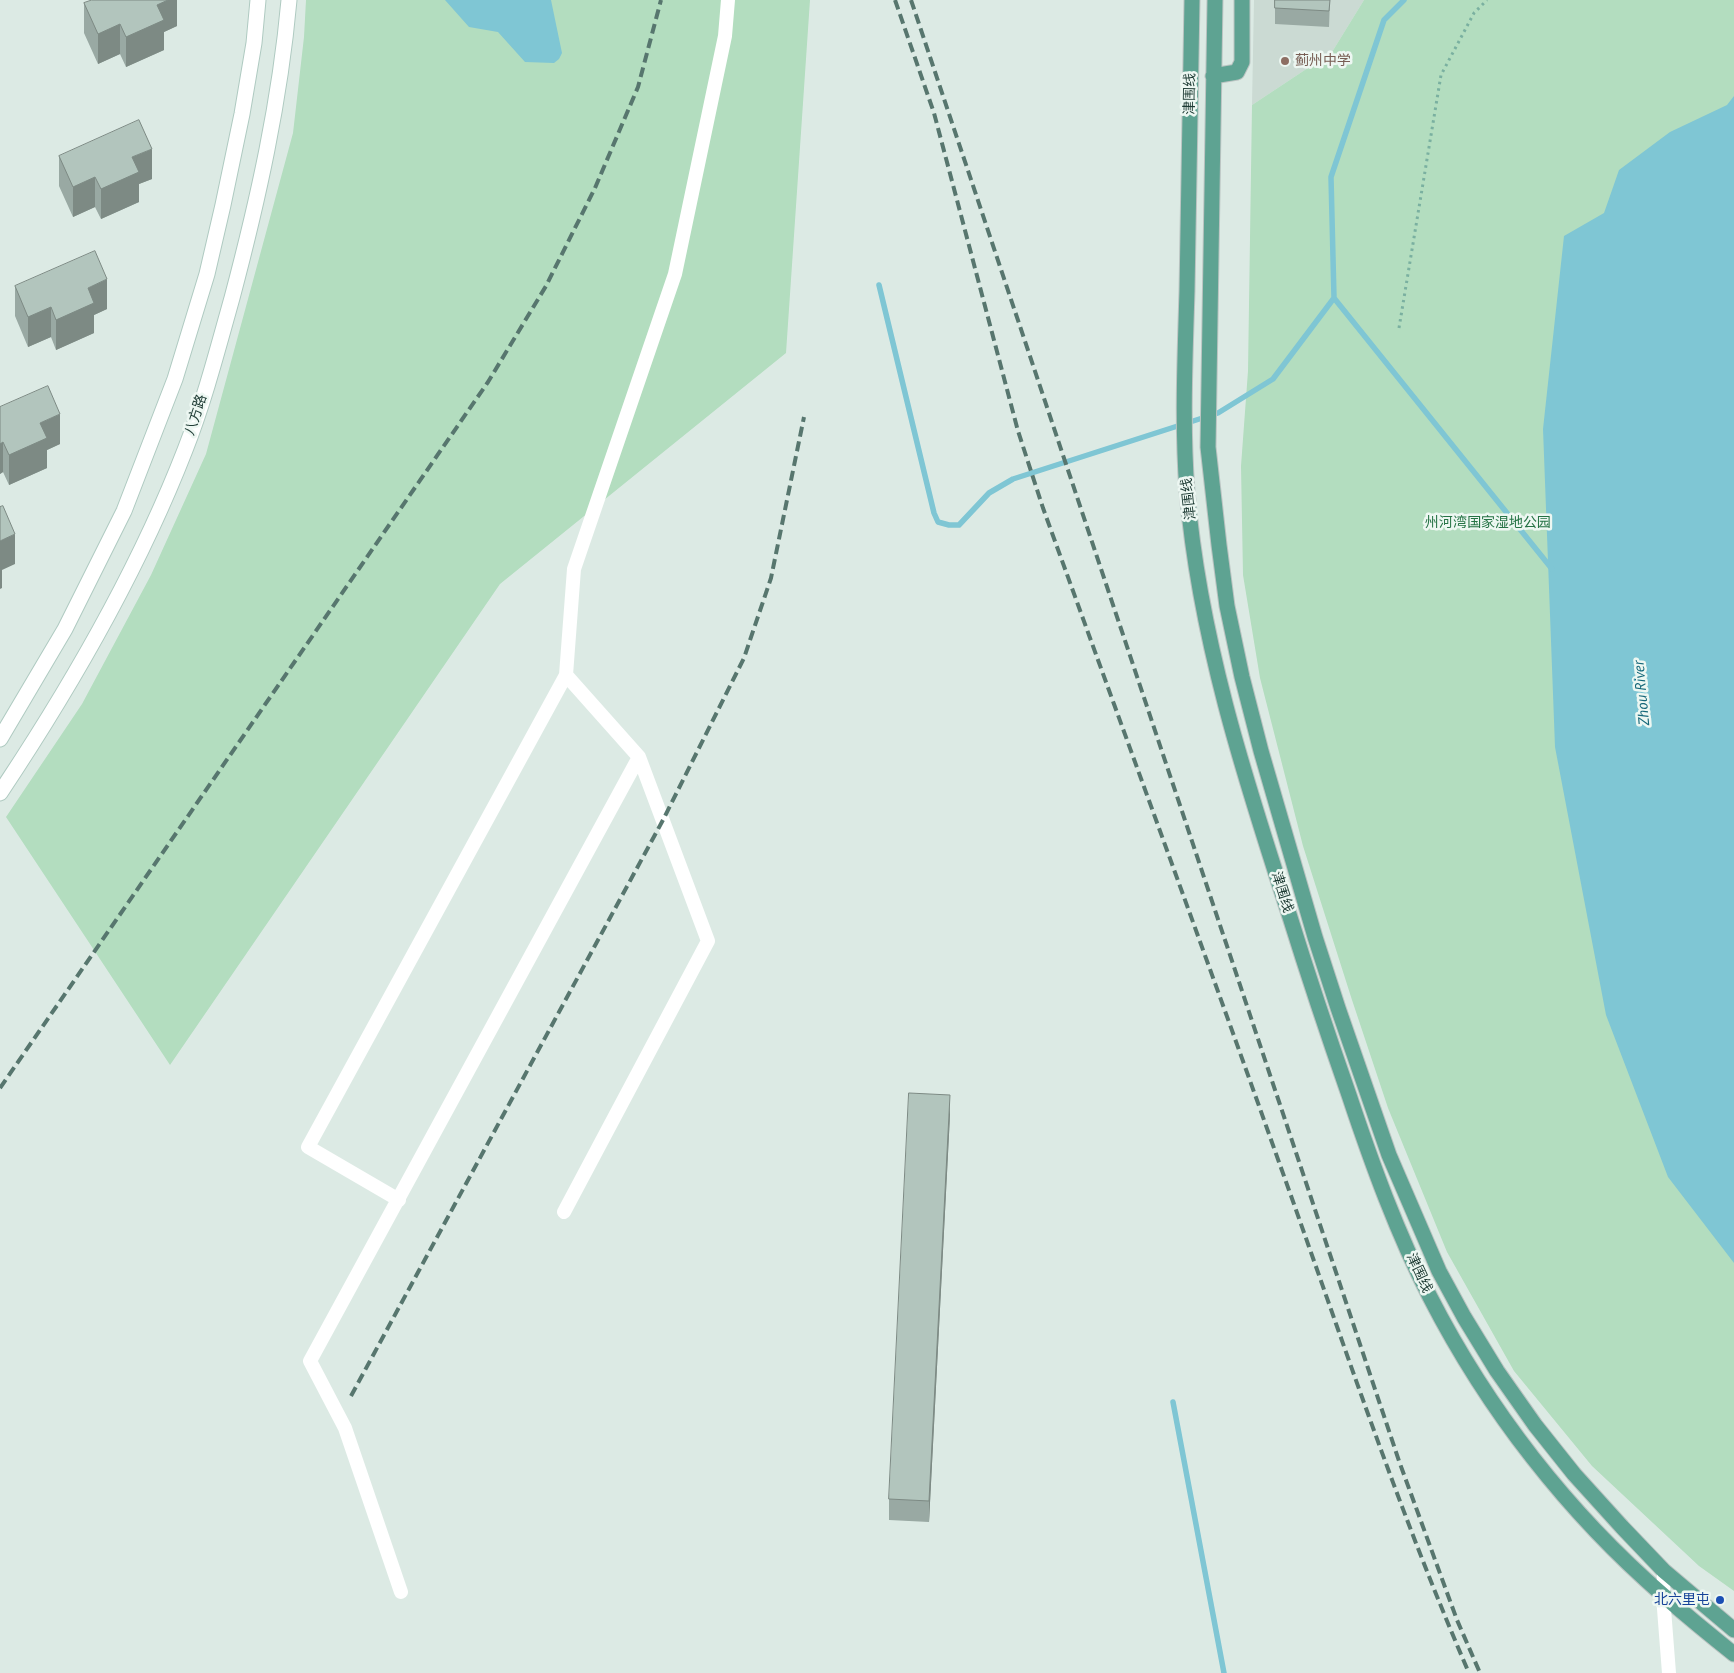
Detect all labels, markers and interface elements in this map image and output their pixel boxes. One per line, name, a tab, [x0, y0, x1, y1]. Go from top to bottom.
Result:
place label: 蓟州中学	[1295, 53, 1351, 69]
marker: 蓟州中学	[1279, 55, 1291, 67]
street label: 津围线	[1181, 73, 1199, 115]
street label: 八方路	[182, 392, 210, 438]
street label: 津围线	[1178, 477, 1200, 521]
park label: 州河湾国家湿地公园	[1425, 515, 1551, 531]
water label: Zhou River	[1630, 660, 1654, 726]
street label: 津围线	[1268, 869, 1296, 915]
street label: 津围线	[1403, 1250, 1435, 1296]
place label: 北六里屯	[1654, 1592, 1710, 1608]
marker: 北六里屯	[1714, 1594, 1726, 1606]

